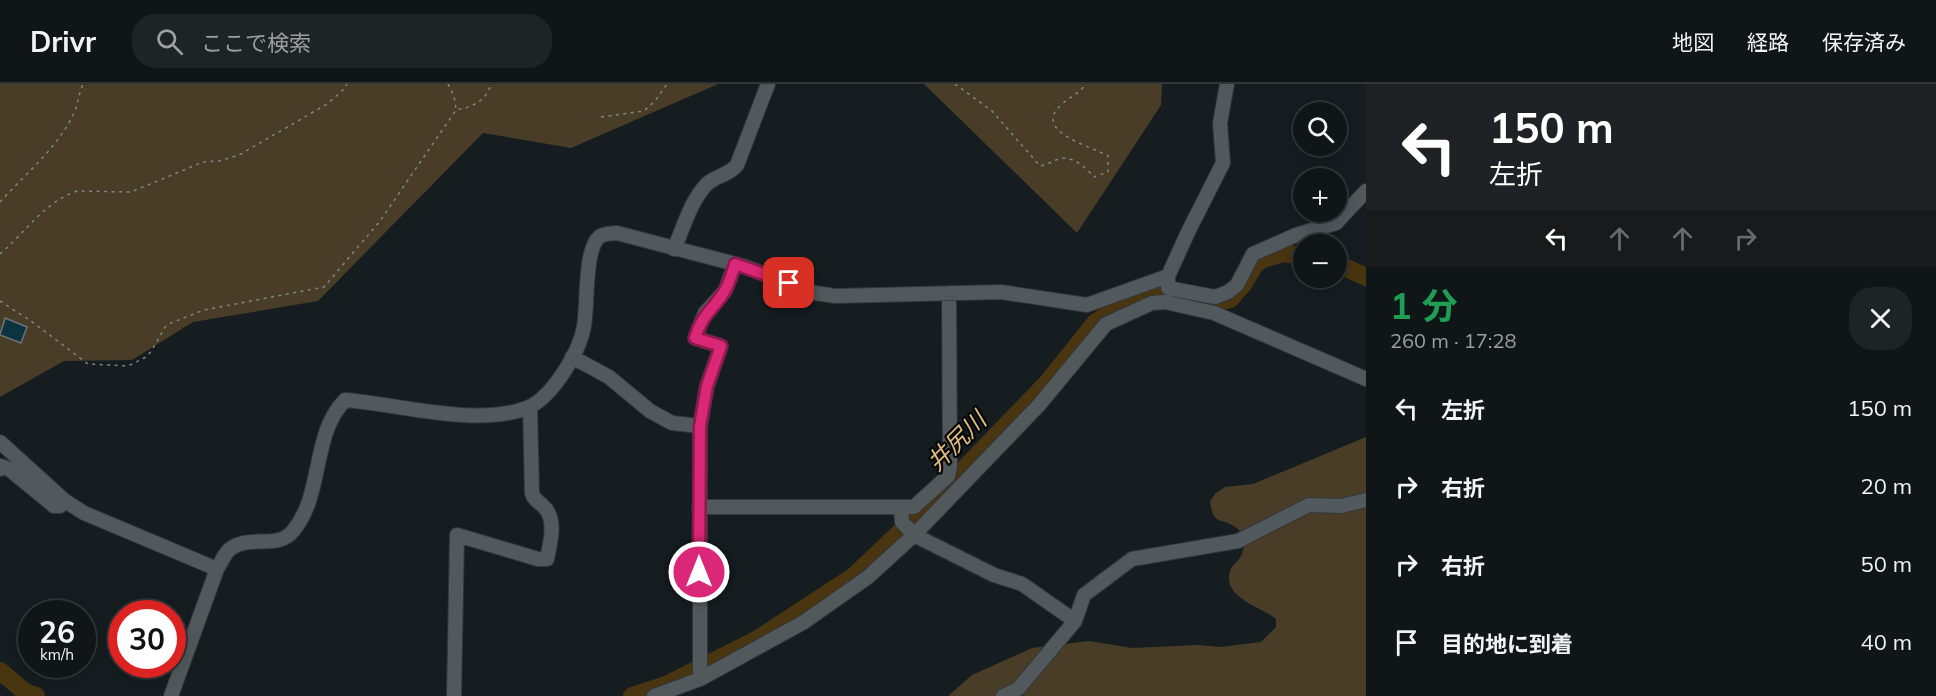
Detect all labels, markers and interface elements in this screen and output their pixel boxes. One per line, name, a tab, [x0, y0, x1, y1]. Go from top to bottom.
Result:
search box	[132, 14, 552, 68]
text: Drivr	[30, 24, 96, 59]
icon: search	[153, 25, 186, 58]
text: ここで検索	[201, 29, 311, 57]
text: 地図	[1672, 29, 1714, 55]
text: 経路	[1747, 29, 1789, 55]
text: 保存済み	[1822, 29, 1906, 55]
text: 150 m	[1489, 101, 1614, 154]
map controls	[1293, 102, 1347, 288]
button: search	[1293, 102, 1347, 156]
icon: left	[1390, 108, 1468, 186]
text: 左折	[1489, 157, 1543, 191]
button: +	[1293, 168, 1347, 222]
icon: left	[1540, 222, 1573, 255]
icon: ahead	[1603, 222, 1636, 255]
icon: ahead	[1666, 222, 1699, 255]
icon: right	[1729, 222, 1762, 255]
button: −	[1293, 234, 1347, 288]
pin	[763, 257, 814, 308]
icon: arrive	[772, 266, 805, 299]
text: 1 分	[1390, 283, 1457, 328]
button: close	[1849, 287, 1912, 350]
text: 260 m · 17:28	[1390, 328, 1516, 353]
icon: left	[1390, 392, 1423, 425]
text: 150 m	[1847, 394, 1912, 422]
text: 左折	[1441, 396, 1485, 424]
water label: 井尻川	[920, 403, 994, 477]
icon: right	[1390, 470, 1423, 503]
text: 20 m	[1861, 472, 1912, 500]
text: 右折	[1441, 474, 1485, 502]
position arrow	[667, 540, 731, 604]
icon: right	[1390, 548, 1423, 581]
text: 50 m	[1861, 550, 1912, 578]
text: 右折	[1441, 552, 1485, 580]
speed limit sign: 30	[108, 600, 186, 678]
text: 26	[39, 613, 75, 651]
icon: arrive	[1390, 626, 1423, 659]
text: 40 m	[1861, 628, 1912, 656]
text: 目的地に到着	[1441, 630, 1573, 658]
text: km/h	[40, 645, 74, 664]

